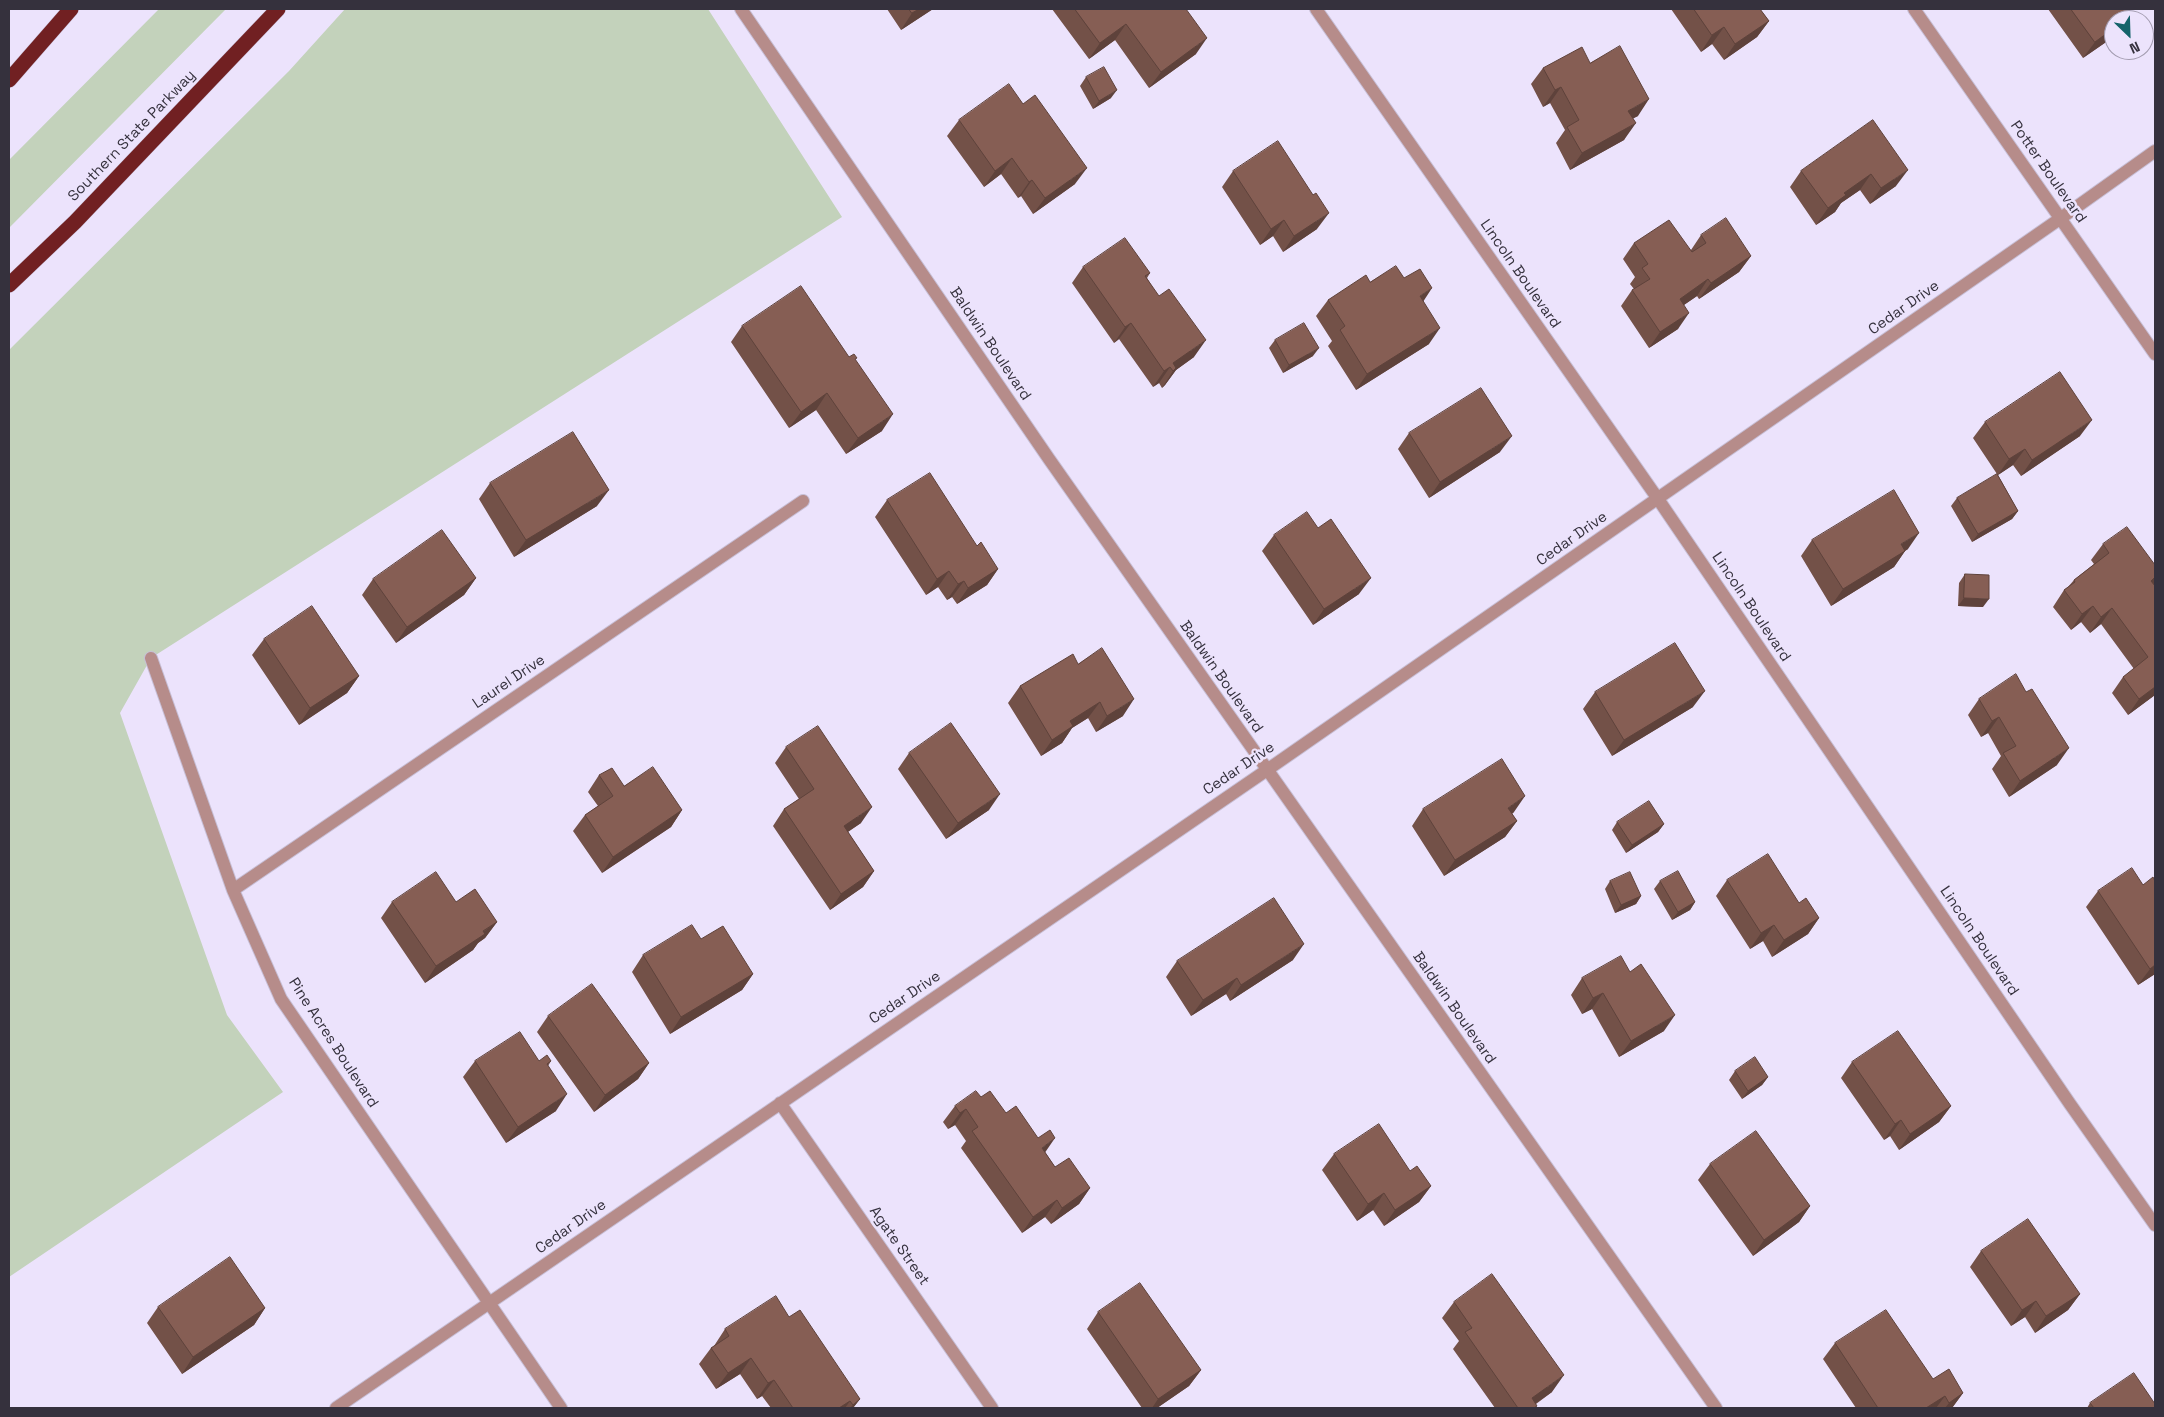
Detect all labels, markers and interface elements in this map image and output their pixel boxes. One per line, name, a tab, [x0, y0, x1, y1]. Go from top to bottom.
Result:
north arrow	[2104, 10, 2154, 60]
text: N	[2127, 38, 2143, 58]
street label: Southern State Parkway	[65, 67, 199, 205]
street label: Potter Boulevard	[2006, 118, 2090, 226]
street label: Lincoln Boulevard	[1476, 216, 1564, 332]
street label: Cedar Drive	[1865, 277, 1943, 339]
street label: Baldwin Boulevard	[945, 284, 1035, 404]
street label: Cedar Drive	[1533, 508, 1611, 570]
street label: Lincoln Boulevard	[1708, 549, 1794, 665]
street label: Baldwin Boulevard	[1176, 617, 1266, 737]
street label: Laurel Drive	[469, 651, 549, 713]
street label: Cedar Drive	[1200, 739, 1278, 799]
street label: Lincoln Boulevard	[1936, 883, 2022, 999]
street label: Baldwin Boulevard	[1409, 948, 1499, 1068]
street label: Cedar Drive	[866, 968, 944, 1028]
street label: Pine Acres Boulevard	[284, 975, 382, 1111]
street label: Cedar Drive	[532, 1196, 610, 1258]
street label: Agate Street	[865, 1203, 933, 1289]

